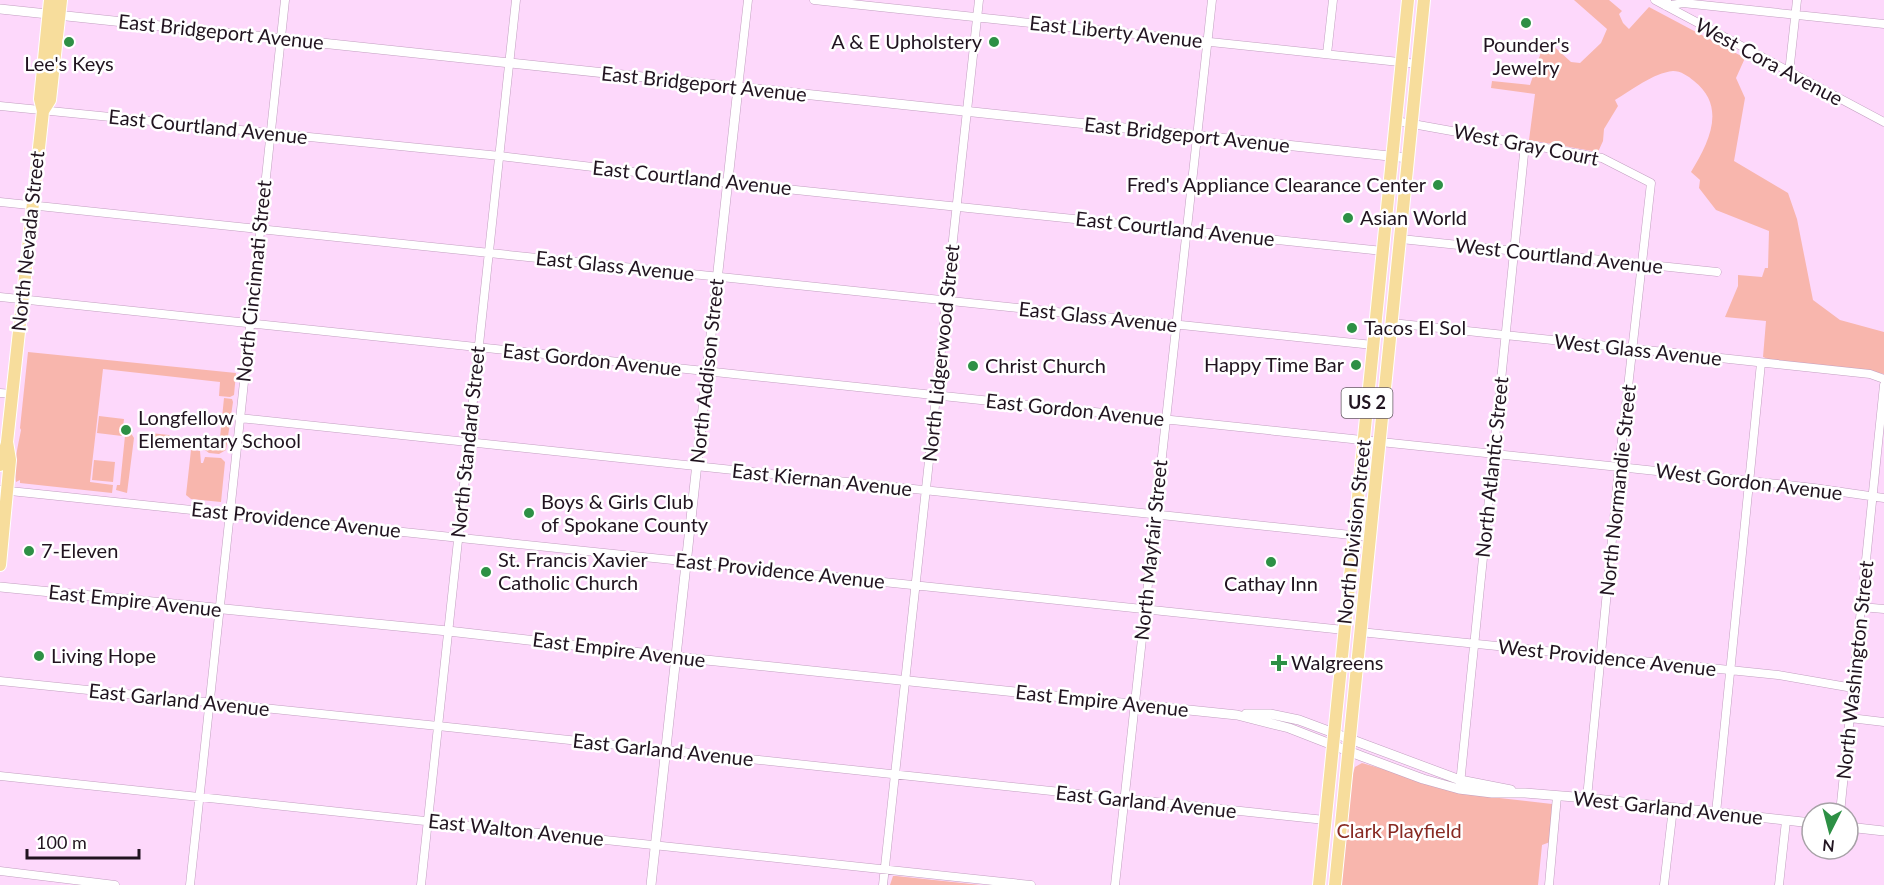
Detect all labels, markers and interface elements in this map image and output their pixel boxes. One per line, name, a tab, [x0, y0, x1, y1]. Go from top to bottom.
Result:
street label: East Bridgeport Avenue	[117, 8, 325, 54]
street label: East Liberty Avenue	[1028, 10, 1204, 52]
street label: West Cora Avenue	[1692, 12, 1847, 110]
marker: Pounder's Jewelry	[1519, 16, 1533, 30]
place label: A & E Upholstery	[831, 29, 983, 53]
place label: Pounder's Jewelry	[1483, 32, 1569, 79]
marker: Lee's Keys	[62, 35, 76, 49]
marker: A & E Upholstery	[987, 35, 1001, 49]
place label: Lee's Keys	[24, 51, 114, 75]
street label: East Bridgeport Avenue	[600, 60, 808, 106]
street label: East Courtland Avenue	[107, 104, 309, 148]
street label: East Bridgeport Avenue	[1083, 111, 1291, 157]
street label: West Gray Court	[1452, 118, 1601, 170]
street label: North Nevada Street	[6, 149, 48, 332]
street label: East Courtland Avenue	[591, 155, 793, 199]
place label: Fred's Appliance Clearance Center	[1127, 172, 1427, 196]
marker: Fred's Appliance Clearance Center	[1431, 178, 1445, 192]
street label: North Cincinnati Street	[230, 179, 276, 383]
place label: Asian World	[1360, 205, 1467, 229]
street label: East Courtland Avenue	[1074, 206, 1276, 250]
marker: Asian World	[1341, 211, 1355, 225]
street label: West Courtland Avenue	[1454, 232, 1664, 278]
street label: North Lidgerwood Street	[917, 243, 963, 463]
street label: East Glass Avenue	[535, 245, 696, 285]
street label: North Addison Street	[684, 277, 728, 465]
street label: East Glass Avenue	[1018, 296, 1179, 336]
place label: Tacos El Sol	[1364, 315, 1466, 339]
marker: Tacos El Sol	[1345, 321, 1359, 335]
street label: West Glass Avenue	[1553, 328, 1723, 370]
street label: East Gordon Avenue	[502, 338, 683, 380]
street label: North Standard Street	[445, 345, 489, 539]
place label: Happy Time Bar	[1204, 352, 1345, 376]
place label: Christ Church	[985, 353, 1106, 377]
marker: Happy Time Bar	[1349, 358, 1363, 372]
marker: Christ Church	[966, 359, 980, 373]
street label: North Atlantic Street	[1470, 375, 1512, 559]
street label: North Normandie Street	[1594, 383, 1640, 597]
street label: East Gordon Avenue	[985, 388, 1166, 430]
road number: US 2	[1342, 388, 1392, 418]
place label: Longfellow Elementary School	[138, 405, 301, 452]
marker: Longfellow Elementary School	[119, 423, 133, 437]
street label: North Division Street	[1331, 438, 1375, 625]
street label: East Kiernan Avenue	[731, 458, 913, 500]
street label: North Mayfair Street	[1129, 458, 1171, 641]
street label: West Gordon Avenue	[1654, 458, 1844, 504]
place label: Boys & Girls Club of Spokane County	[541, 489, 709, 536]
street label: East Providence Avenue	[190, 496, 402, 542]
marker: Boys & Girls Club of Spokane County	[522, 506, 536, 520]
place label: 7-Eleven	[41, 538, 118, 562]
marker: 7-Eleven	[22, 544, 36, 558]
place label: St. Francis Xavier Catholic Church	[498, 547, 648, 594]
street label: East Providence Avenue	[674, 547, 886, 593]
marker: Cathay Inn	[1264, 555, 1278, 569]
street label: North Washington Street	[1831, 559, 1877, 780]
marker: St. Francis Xavier Catholic Church	[479, 565, 493, 579]
place label: Cathay Inn	[1224, 571, 1318, 595]
street label: East Empire Avenue	[47, 579, 223, 621]
street label: East Empire Avenue	[531, 626, 707, 672]
street label: West Providence Avenue	[1497, 634, 1717, 680]
place label: Living Hope	[51, 643, 156, 667]
marker: Living Hope	[32, 649, 46, 663]
place label: Walgreens	[1291, 650, 1383, 674]
marker: Walgreens	[1272, 656, 1286, 670]
street label: East Garland Avenue	[87, 678, 271, 720]
street label: East Empire Avenue	[1014, 679, 1190, 721]
street label: East Garland Avenue	[571, 728, 755, 770]
street label: East Garland Avenue	[1054, 780, 1238, 822]
street label: West Garland Avenue	[1572, 785, 1764, 829]
north arrow	[1800, 801, 1860, 861]
street label: East Walton Avenue	[427, 808, 605, 850]
park label: Clark Playfield	[1336, 818, 1462, 842]
scale bar	[27, 822, 140, 860]
text: 100 m	[36, 831, 87, 853]
text: N	[1821, 836, 1836, 857]

